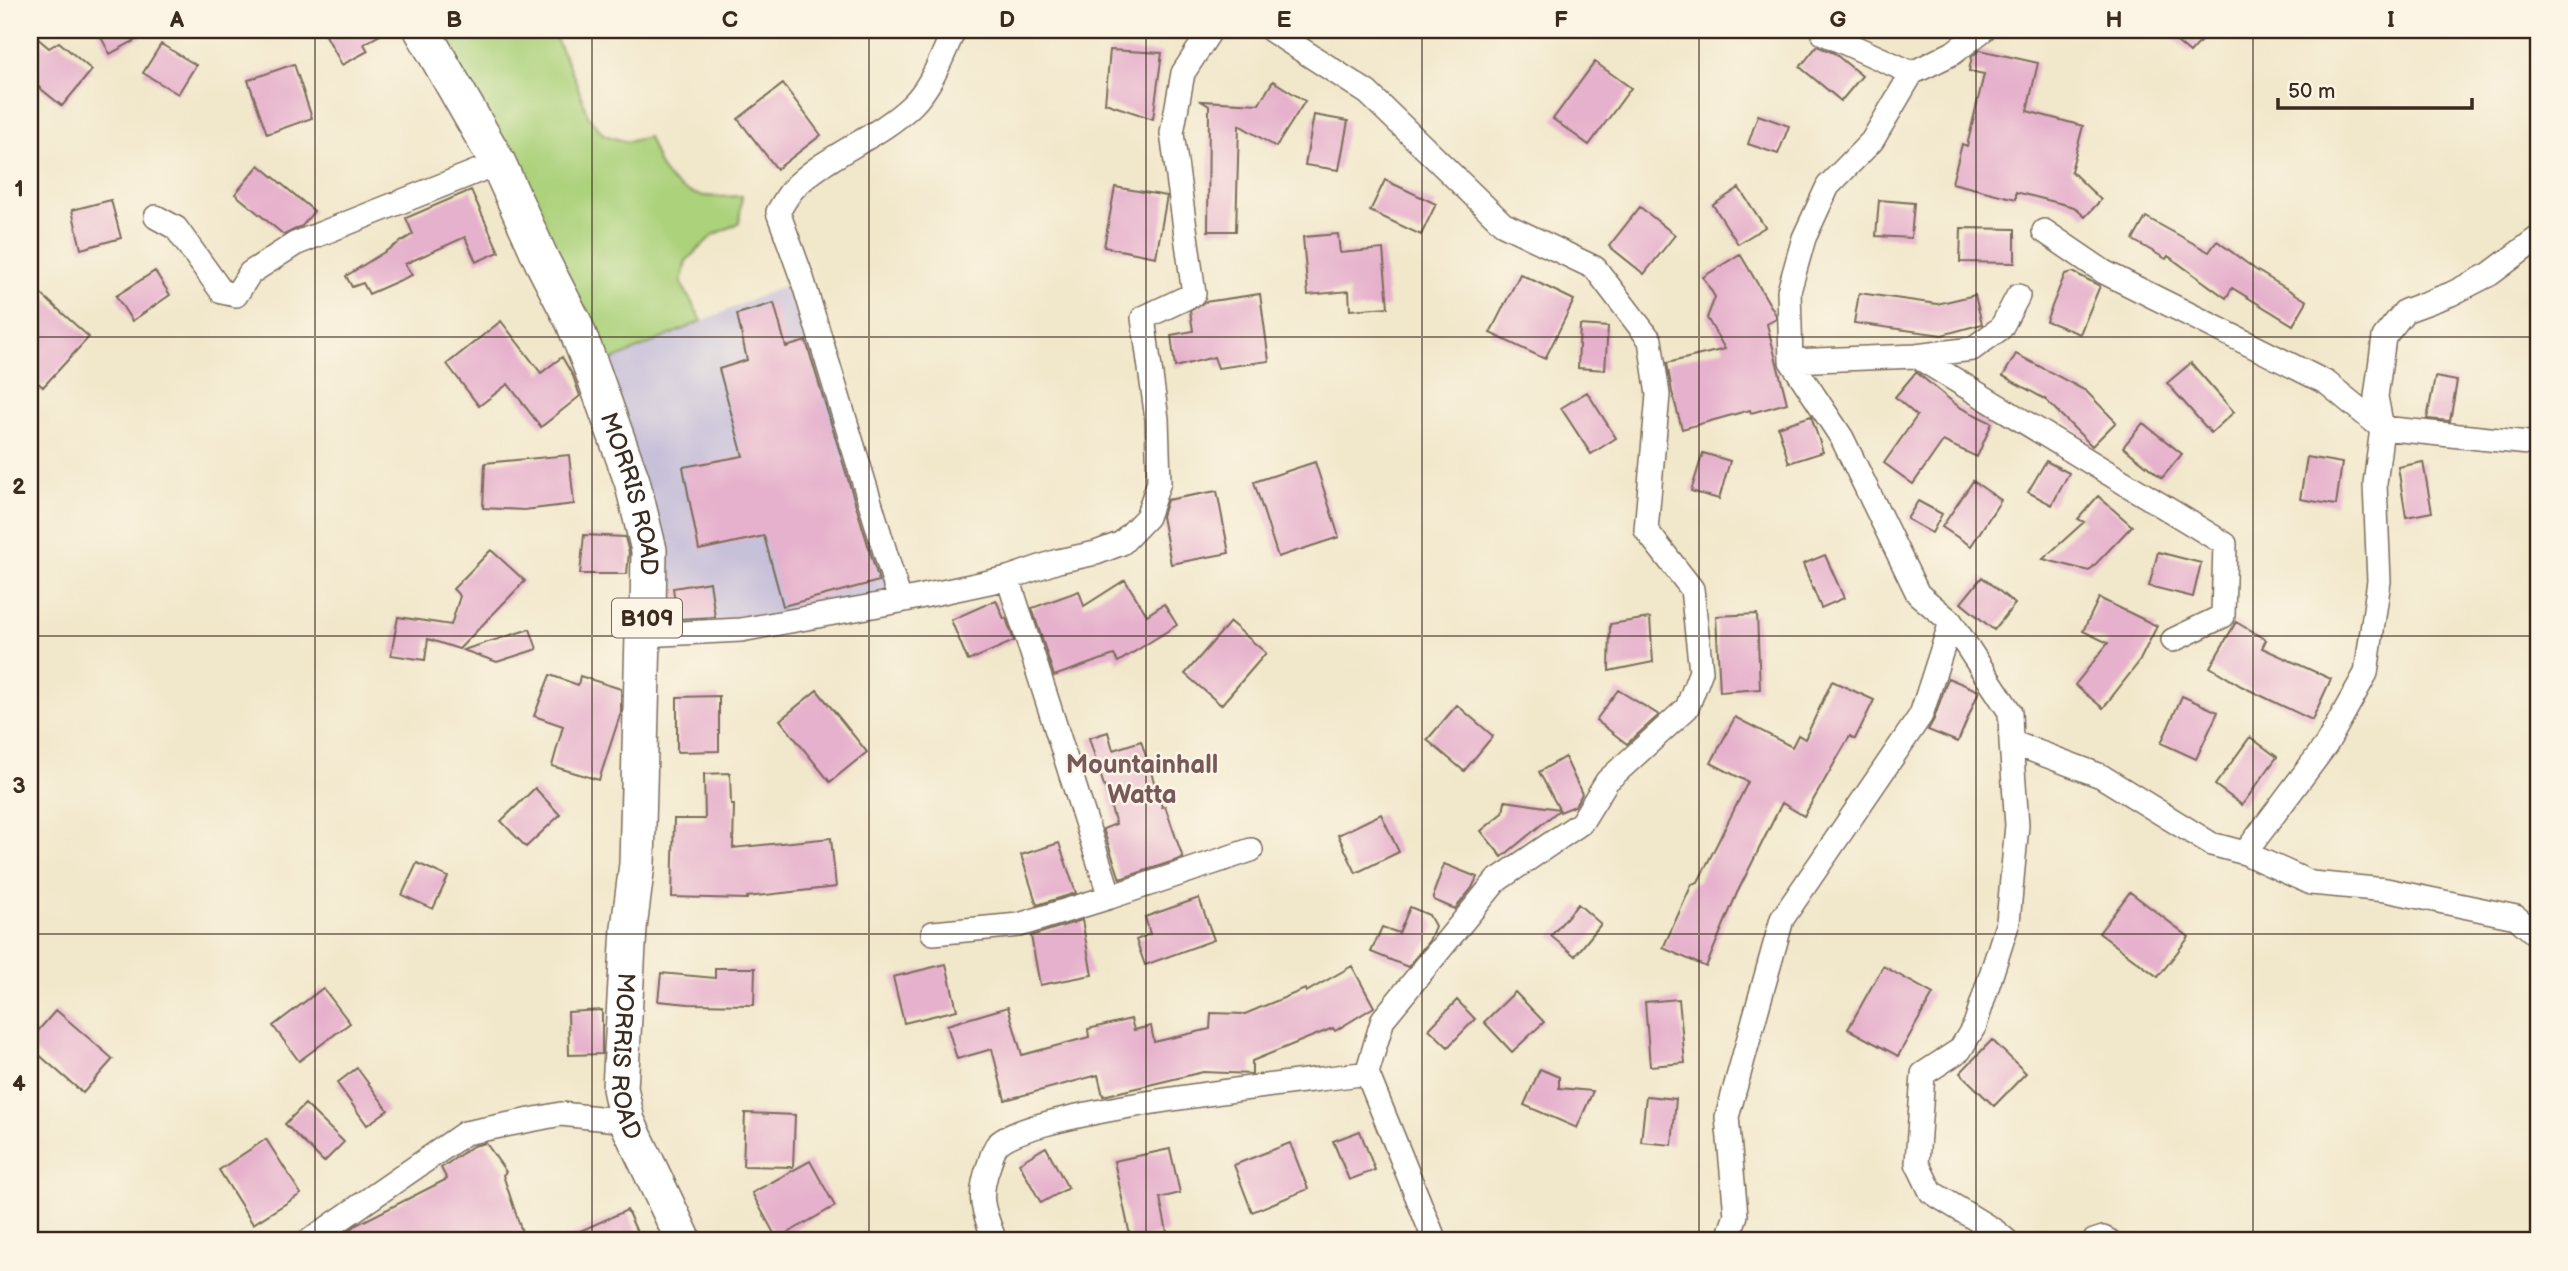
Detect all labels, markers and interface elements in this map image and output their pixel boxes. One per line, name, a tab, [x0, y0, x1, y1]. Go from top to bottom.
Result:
text: A	[169, 6, 185, 34]
text: B	[446, 6, 462, 34]
text: C	[722, 6, 738, 34]
text: D	[999, 6, 1015, 34]
text: E	[1277, 6, 1292, 34]
text: F	[1554, 6, 1568, 34]
text: G	[1830, 6, 1847, 34]
text: H	[2105, 6, 2123, 34]
text: I	[2387, 6, 2395, 34]
scale bar	[2278, 66, 2472, 110]
text: 50 m	[2288, 79, 2335, 104]
text: 1	[14, 175, 24, 203]
street label: MORRIS ROAD	[594, 409, 663, 576]
text: 2	[12, 473, 26, 501]
road number: B109	[612, 598, 682, 638]
district label: Mountainhall Watta	[1066, 750, 1218, 811]
text: 3	[12, 772, 26, 800]
street label: MORRIS ROAD	[605, 972, 648, 1145]
text: 4	[12, 1070, 26, 1098]

